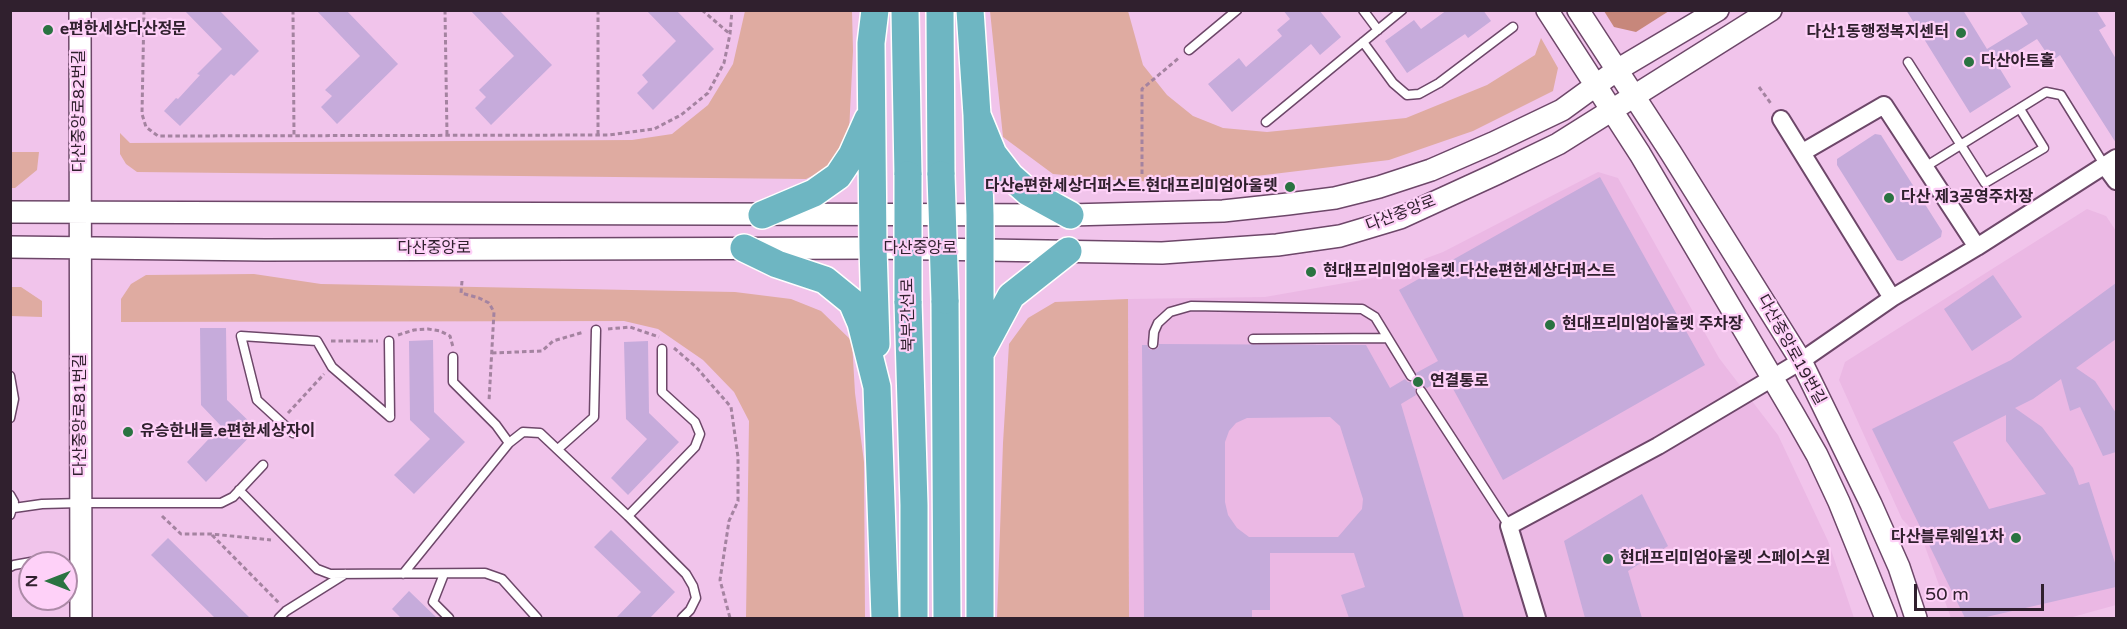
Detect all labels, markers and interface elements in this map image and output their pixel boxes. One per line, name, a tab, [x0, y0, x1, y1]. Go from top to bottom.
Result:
place label: e편한세상다산정문	[60, 20, 187, 40]
marker: e편한세상다산정문	[41, 23, 55, 37]
place label: 다산1동행정복지센터	[1806, 23, 1949, 43]
marker: 다산1동행정복지센터	[1954, 26, 1968, 40]
street label: 다산중앙로82번길	[70, 49, 90, 173]
place label: 다산아트홀	[1981, 52, 2055, 72]
marker: 다산아트홀	[1962, 55, 1976, 69]
place label: 다산e편한세상더퍼스트.현대프리미엄아울렛	[985, 177, 1278, 197]
marker: 다산e편한세상더퍼스트.현대프리미엄아울렛	[1283, 180, 1297, 194]
place label: 다산 제3공영주차장	[1901, 188, 2033, 208]
marker: 다산 제3공영주차장	[1882, 191, 1896, 205]
street label: 다산중앙로	[1363, 192, 1439, 236]
street label: 다산중앙로	[397, 239, 471, 259]
street label: 다산중앙로	[883, 239, 957, 259]
place label: 현대프리미엄아울렛.다산e편한세상더퍼스트	[1323, 262, 1616, 282]
marker: 현대프리미엄아울렛.다산e편한세상더퍼스트	[1304, 265, 1318, 279]
street label: 북부간선로	[899, 278, 919, 352]
street label: 다산중앙로19번길	[1753, 291, 1829, 409]
place label: 현대프리미엄아울렛 주차장	[1562, 315, 1743, 335]
marker: 현대프리미엄아울렛 주차장	[1543, 318, 1557, 332]
street label: 다산중앙로81번길	[71, 353, 91, 477]
place label: 연결통로	[1430, 372, 1489, 392]
marker: 연결통로	[1411, 375, 1425, 389]
place label: 유승한내들.e편한세상자이	[140, 422, 315, 442]
marker: 유승한내들.e편한세상자이	[121, 425, 135, 439]
place label: 다산블루웨일1차	[1891, 528, 2004, 548]
marker: 다산블루웨일1차	[2009, 531, 2023, 545]
place label: 현대프리미엄아울렛 스페이스원	[1620, 549, 1830, 569]
north arrow	[18, 551, 78, 611]
marker: 현대프리미엄아울렛 스페이스원	[1601, 552, 1615, 566]
scale bar	[1917, 572, 2048, 610]
text: N	[22, 575, 42, 587]
text: 50 m	[1925, 583, 1969, 605]

